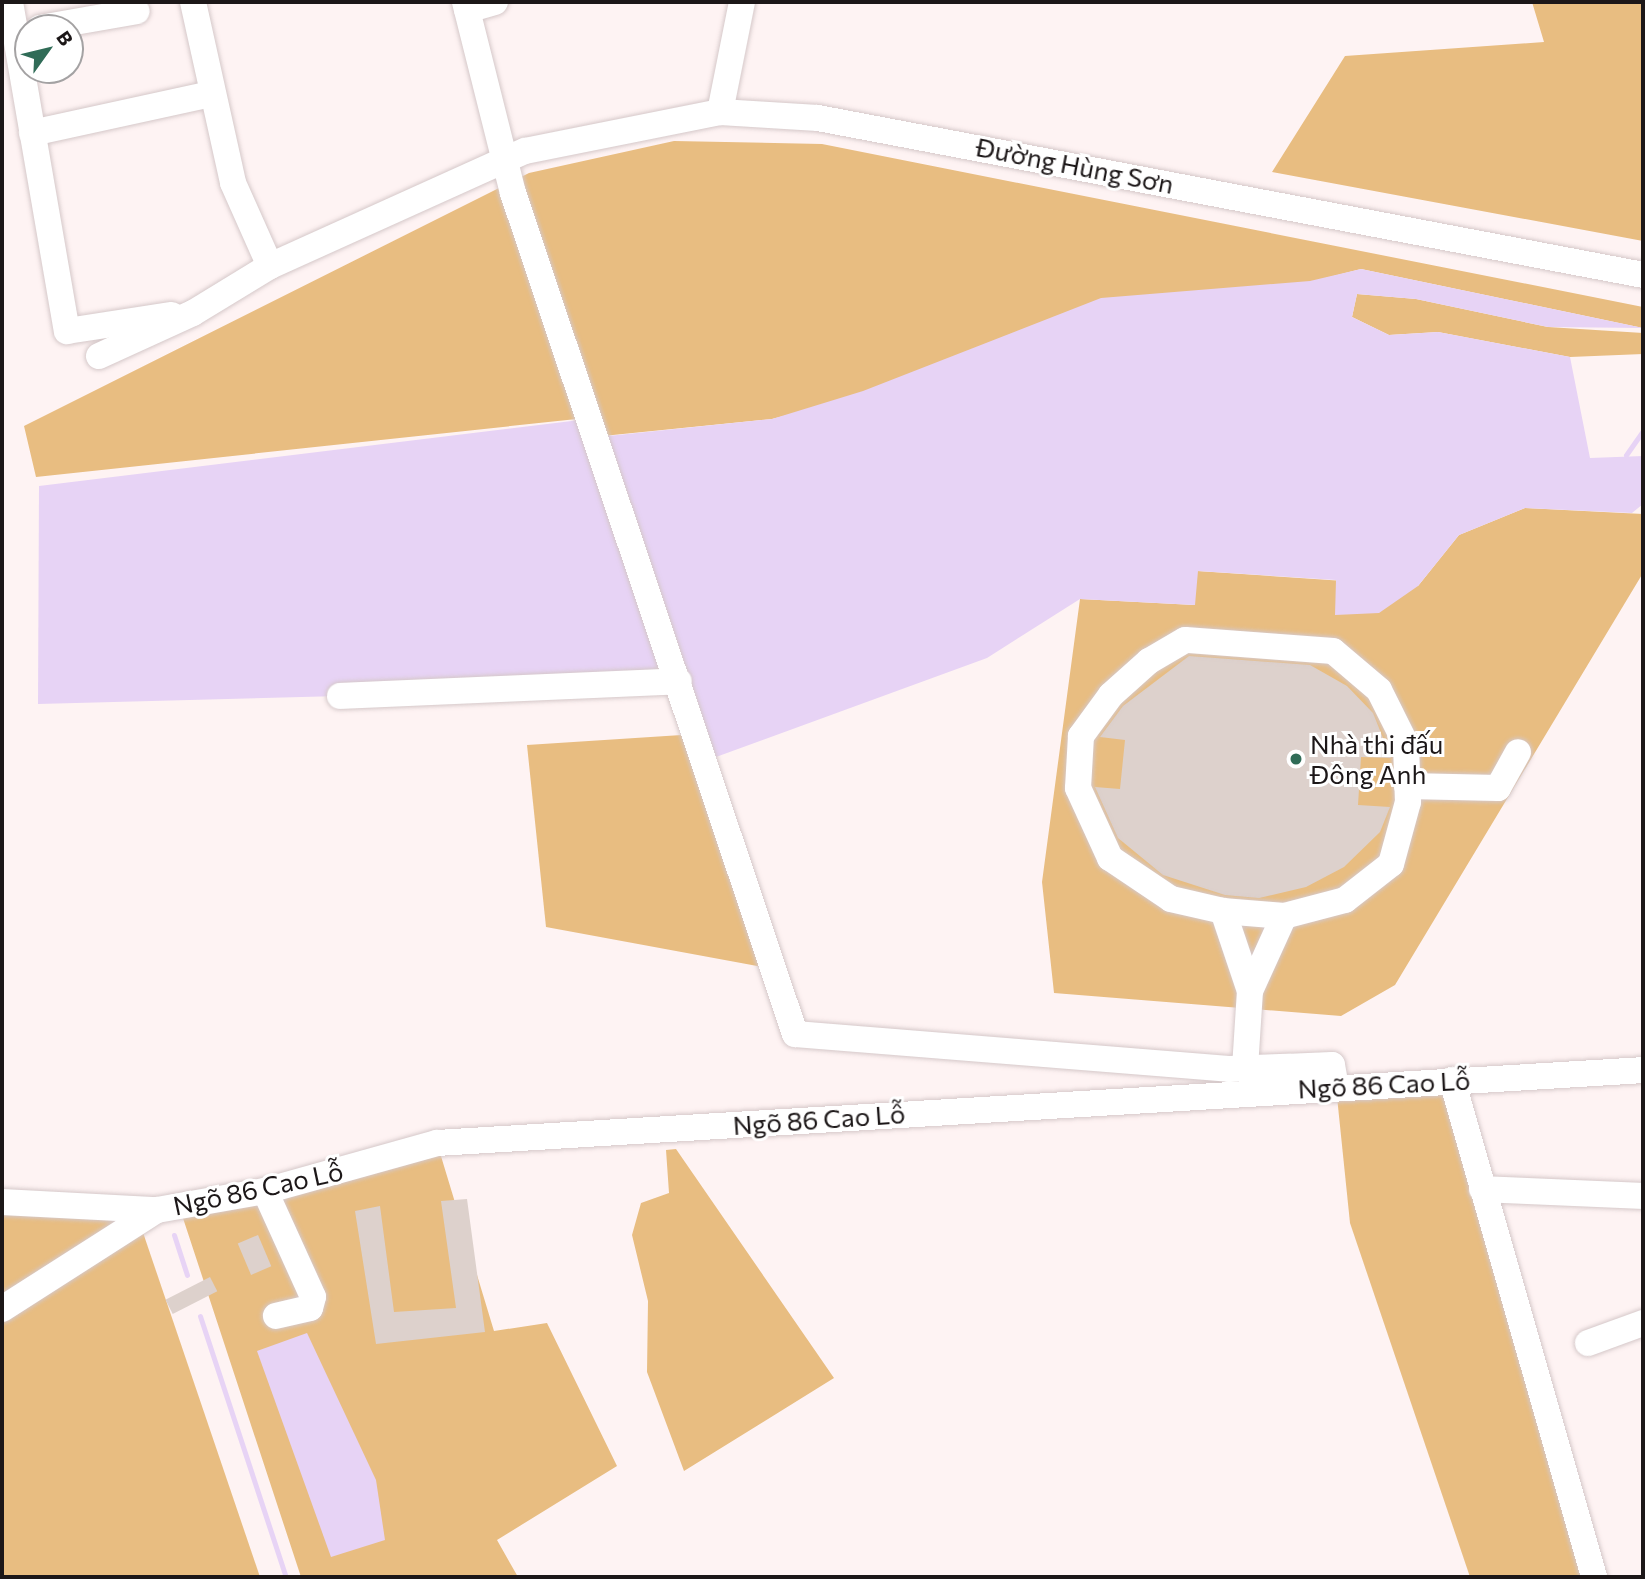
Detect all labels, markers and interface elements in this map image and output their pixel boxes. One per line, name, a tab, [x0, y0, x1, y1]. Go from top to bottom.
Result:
north arrow	[14, 14, 84, 84]
text: B	[52, 26, 78, 50]
street label: Đường Hùng Sơn	[974, 131, 1176, 199]
place label: Nhà thi đấu Đông Anh	[1310, 728, 1443, 790]
marker: Nhà thi đấu Đông Anh	[1288, 751, 1304, 767]
street label: Ngõ 86 Cao Lỗ	[1297, 1064, 1471, 1104]
street label: Ngõ 86 Cao Lỗ	[732, 1097, 906, 1141]
street label: Ngõ 86 Cao Lỗ	[170, 1155, 346, 1221]

